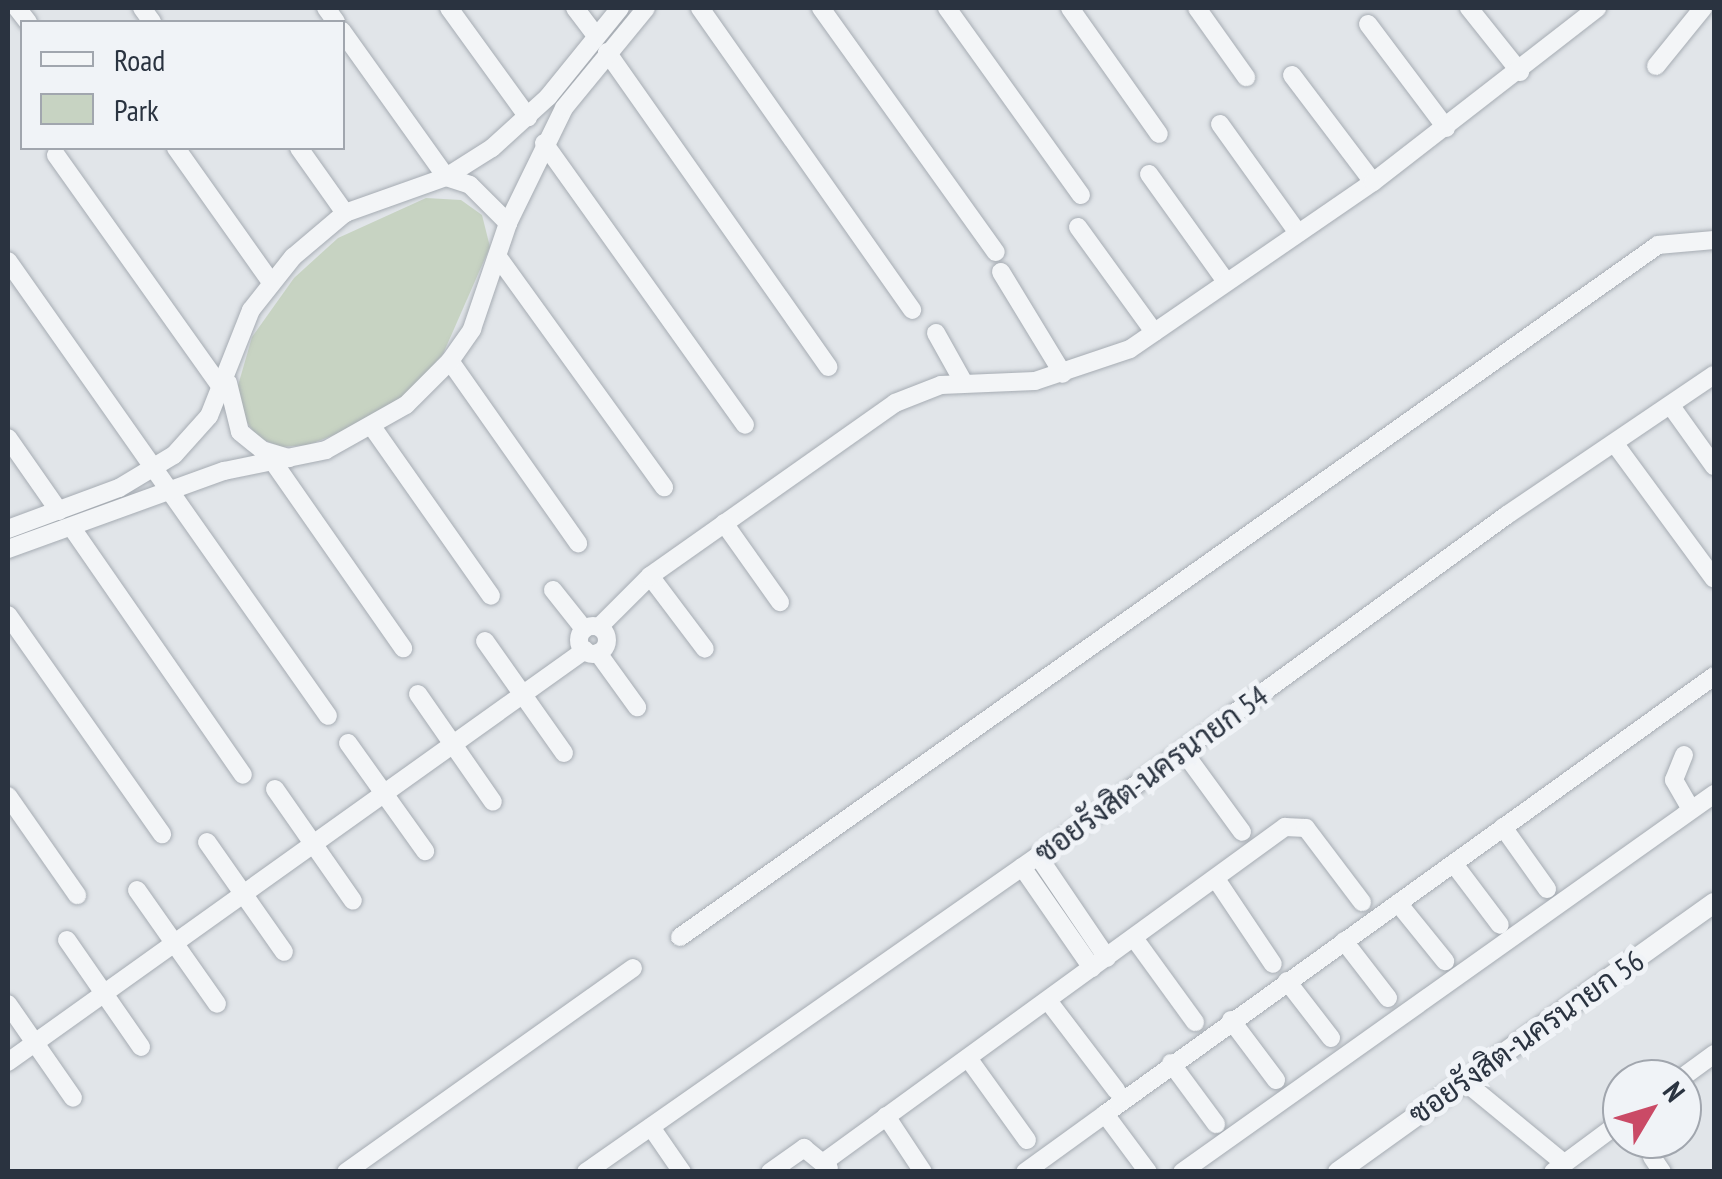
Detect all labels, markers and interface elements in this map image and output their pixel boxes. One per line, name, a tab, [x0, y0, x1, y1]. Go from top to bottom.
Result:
legend	[20, 20, 345, 150]
text: Road	[114, 40, 165, 79]
text: Park	[114, 90, 159, 129]
street label: ซอยรังสิต-นครนายก 54	[1028, 677, 1274, 871]
street label: ซอยรังสิต-นครนายก 56	[1401, 942, 1651, 1132]
north arrow	[1602, 1059, 1702, 1159]
text: N	[1655, 1074, 1694, 1109]

